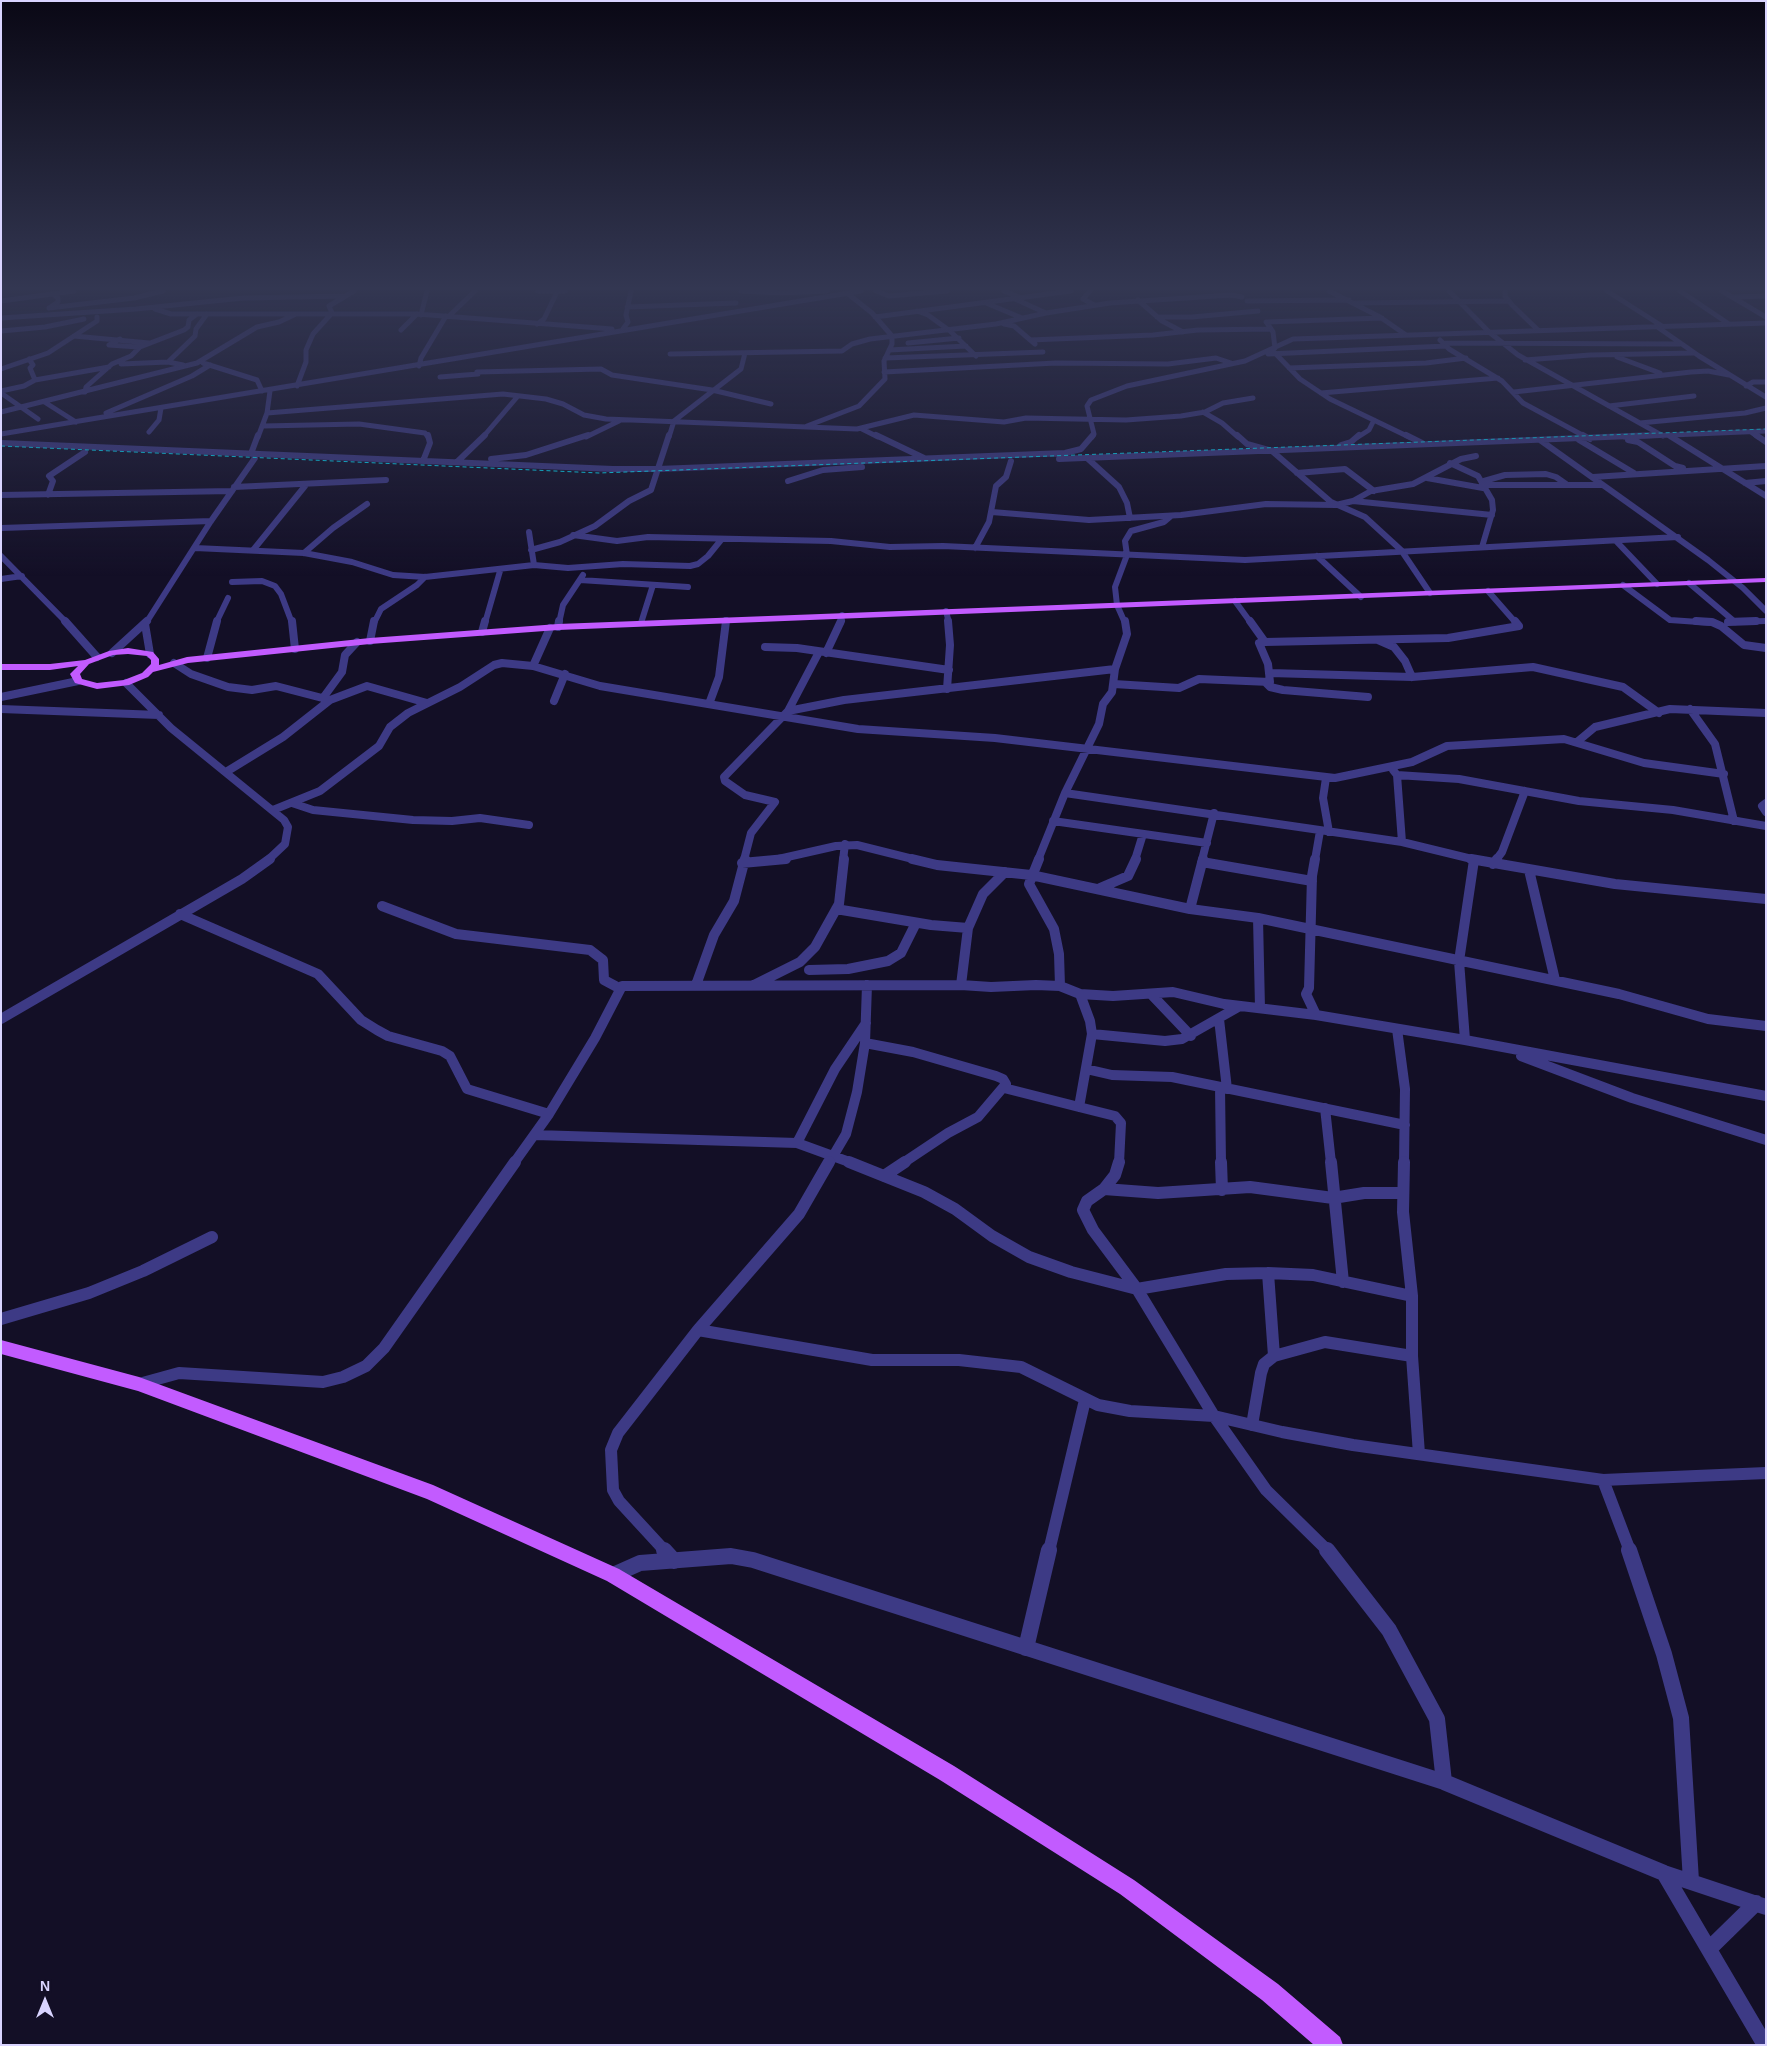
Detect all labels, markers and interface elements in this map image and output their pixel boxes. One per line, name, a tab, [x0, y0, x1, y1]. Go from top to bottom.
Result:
north arrow	[20, 1976, 70, 2026]
text: N	[40, 1978, 50, 1994]

